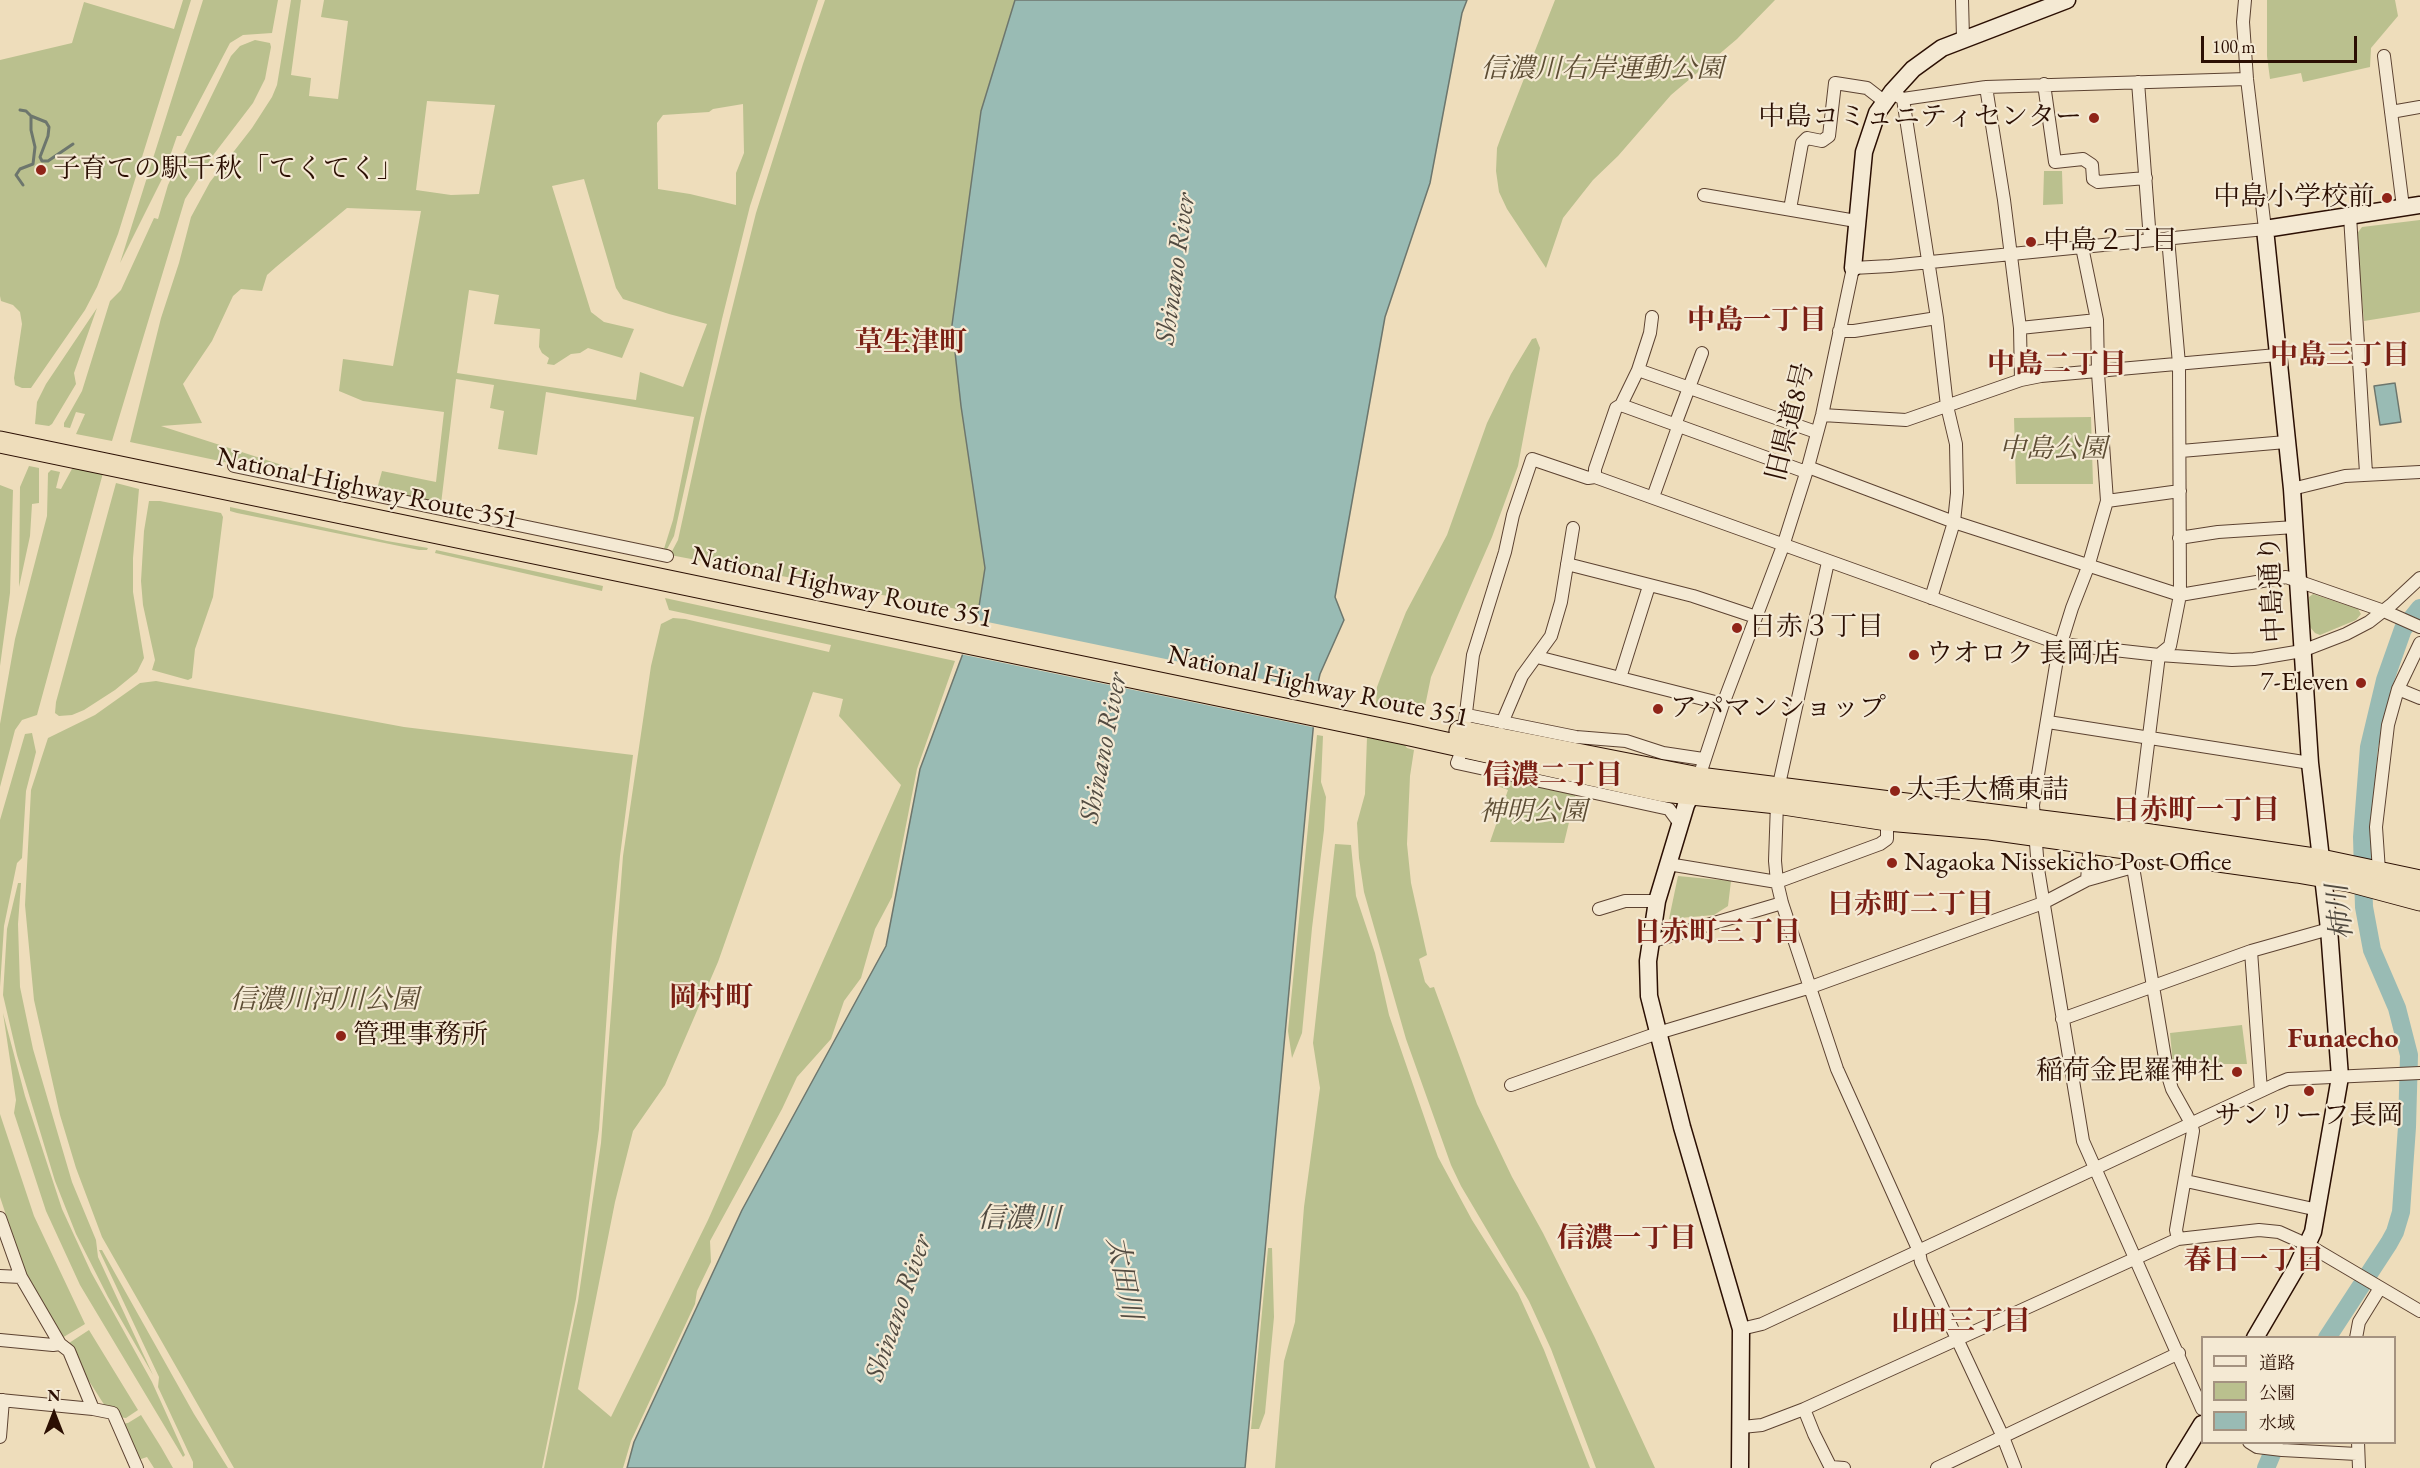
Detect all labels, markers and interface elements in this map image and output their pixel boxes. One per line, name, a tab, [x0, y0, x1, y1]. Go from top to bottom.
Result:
scale bar	[2204, 24, 2360, 62]
text: 100 m	[2212, 35, 2256, 58]
park label: 信濃川右岸運動公園	[1481, 54, 1723, 86]
place label: 中島コミュニティセンター	[1758, 102, 2082, 134]
marker: 中島コミュニティセンター	[2087, 111, 2101, 125]
place label: 子育ての駅千秋「てくてく」	[53, 154, 404, 186]
marker: 子育ての駅千秋「てくてく」	[34, 163, 48, 177]
place label: 中島小学校前	[2213, 182, 2375, 214]
water label: Shinano River	[1149, 191, 1203, 347]
marker: 中島小学校前	[2380, 191, 2394, 205]
place label: 中島２丁目	[2043, 226, 2178, 258]
marker: 中島２丁目	[2024, 235, 2038, 249]
district label: 中島一丁目	[1687, 304, 1827, 338]
district label: 草生津町	[855, 326, 967, 360]
district label: 中島三丁目	[2270, 339, 2410, 373]
district label: 中島二丁目	[1987, 348, 2127, 382]
street label: 旧県道8号	[1761, 359, 1821, 485]
park label: 中島公園	[1999, 434, 2107, 466]
street label: National Highway Route 351	[214, 441, 520, 537]
street label: 中島通り	[2254, 534, 2292, 644]
street label: National Highway Route 351	[689, 540, 995, 636]
place label: 日赤３丁目	[1749, 612, 1884, 644]
marker: 日赤３丁目	[1730, 621, 1744, 635]
street label: National Highway Route 351	[1165, 639, 1471, 735]
place label: ウオロク 長岡店	[1926, 639, 2120, 671]
marker: ウオロク 長岡店	[1907, 648, 1921, 662]
place label: 7-Eleven	[2260, 667, 2349, 699]
water label: Shinano River	[1073, 670, 1135, 826]
marker: 7-Eleven	[2354, 676, 2368, 690]
place label: アパマンショップ	[1670, 693, 1886, 725]
marker: アパマンショップ	[1651, 702, 1665, 716]
district label: 信濃二丁目	[1483, 759, 1623, 793]
place label: 大手大橋東詰	[1907, 775, 2069, 807]
marker: 大手大橋東詰	[1888, 784, 1902, 798]
district label: 日赤町一丁目	[2112, 794, 2280, 828]
park label: 神明公園	[1479, 797, 1587, 829]
place label: Nagaoka Nissekicho Post Office	[1904, 847, 2231, 879]
marker: Nagaoka Nissekicho Post Office	[1885, 856, 1899, 870]
water label: 柿川	[2321, 882, 2361, 942]
district label: 日赤町二丁目	[1826, 888, 1994, 922]
district label: 日赤町三丁目	[1633, 916, 1801, 950]
district label: 岡村町	[669, 981, 753, 1015]
park label: 信濃川河川公園	[230, 985, 418, 1017]
place label: 管理事務所	[353, 1020, 488, 1052]
district label: Funaecho	[2287, 1022, 2399, 1056]
marker: 管理事務所	[334, 1029, 348, 1043]
place label: 稲荷金毘羅神社	[2036, 1056, 2225, 1088]
marker: 稲荷金毘羅神社	[2230, 1065, 2244, 1079]
marker: サンリーフ長岡	[2302, 1084, 2316, 1098]
place label: サンリーフ長岡	[2215, 1101, 2403, 1133]
water label: 信濃川	[977, 1202, 1061, 1236]
district label: 信濃一丁目	[1557, 1222, 1697, 1256]
water label: Shinano River	[858, 1230, 940, 1386]
water label: 太田川	[1098, 1234, 1148, 1322]
district label: 春日一丁目	[2184, 1244, 2324, 1278]
district label: 山田三丁目	[1891, 1305, 2031, 1339]
legend	[2201, 1336, 2396, 1444]
text: 道路	[2259, 1351, 2295, 1374]
text: 公園	[2259, 1381, 2295, 1404]
north arrow	[24, 1384, 84, 1444]
text: N	[48, 1385, 60, 1406]
text: 水域	[2259, 1411, 2295, 1434]

